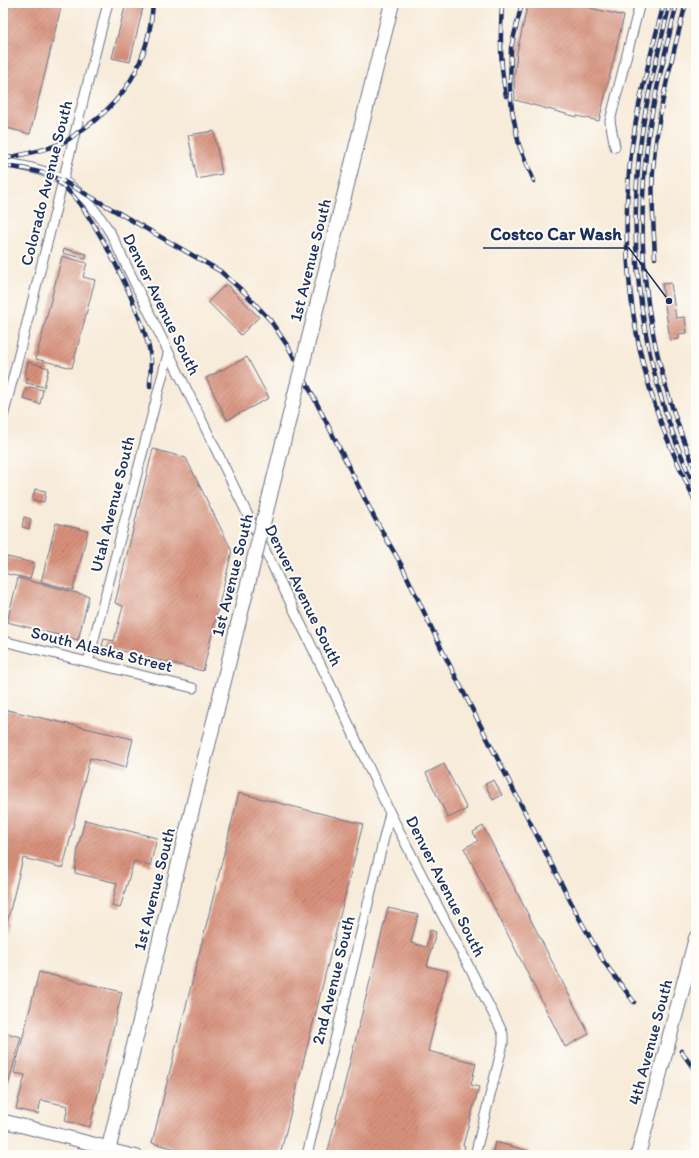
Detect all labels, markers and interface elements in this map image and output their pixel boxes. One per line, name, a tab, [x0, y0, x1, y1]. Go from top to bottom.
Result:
street label: Colorado Avenue South	[16, 98, 76, 268]
street label: 1st Avenue South	[285, 196, 335, 324]
callout: Costco Car Wash	[483, 218, 629, 248]
text: Costco Car Wash	[490, 223, 622, 245]
street label: Denver Avenue South	[119, 230, 205, 378]
street label: Utah Avenue South	[85, 434, 139, 574]
street label: 1st Avenue South	[207, 511, 257, 639]
street label: Denver Avenue South	[261, 521, 347, 669]
street label: South Alaska Street	[29, 622, 175, 676]
street label: Denver Avenue South	[402, 812, 490, 960]
street label: 1st Avenue South	[129, 825, 179, 953]
street label: 2nd Avenue South	[307, 913, 359, 1046]
street label: 4th Avenue South	[624, 977, 676, 1107]

